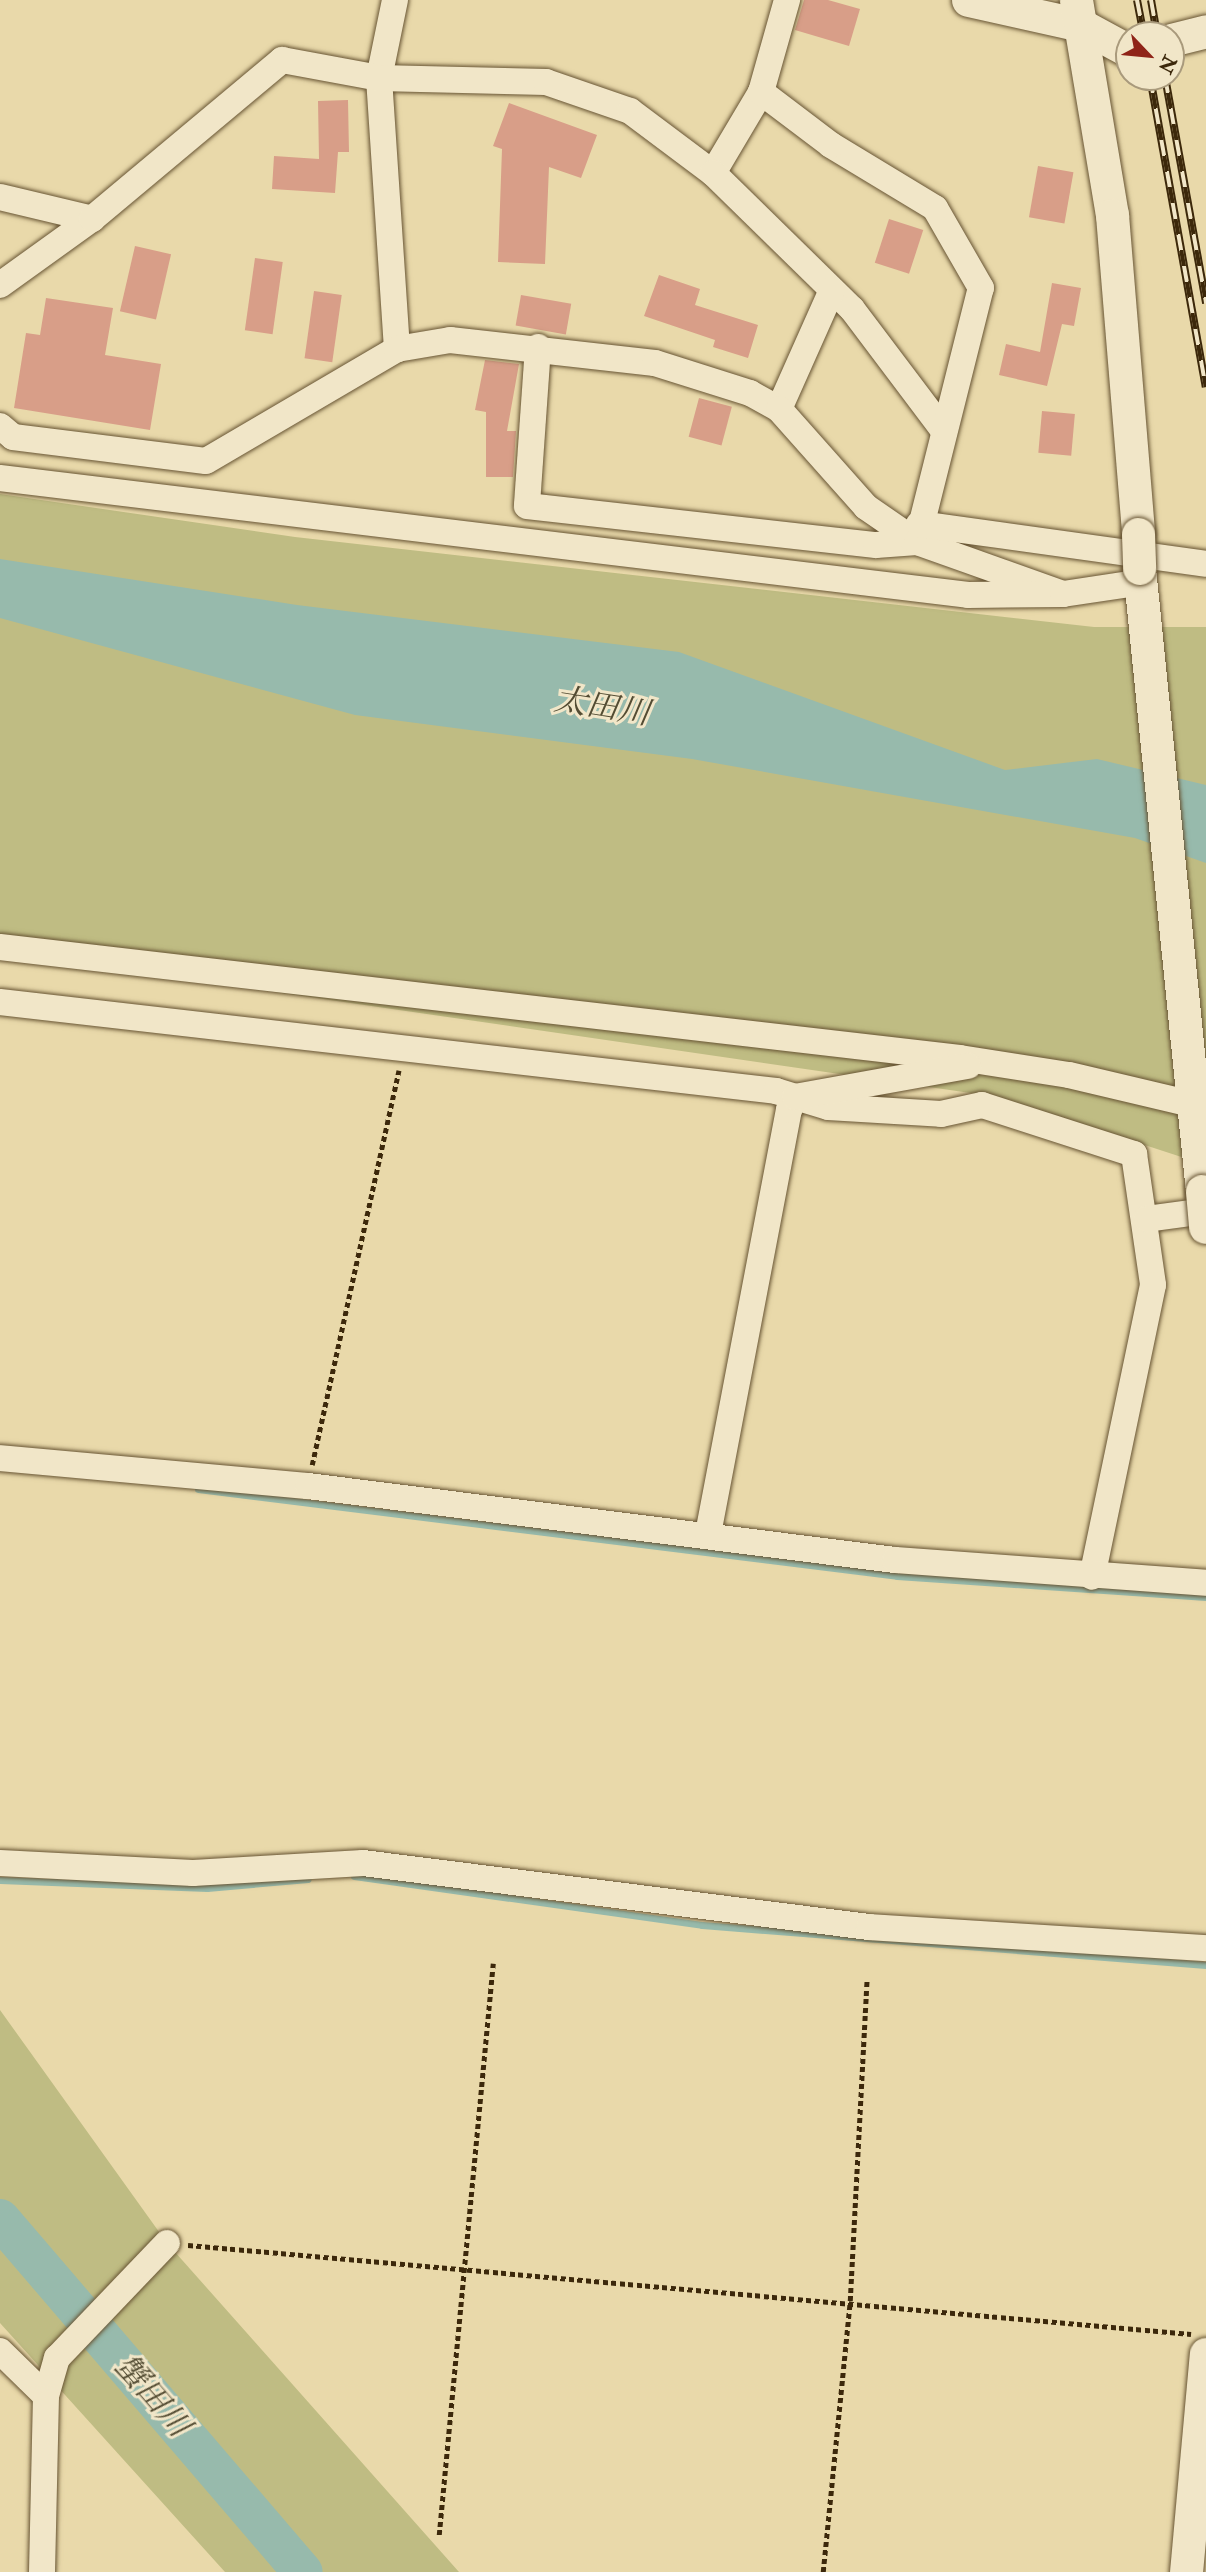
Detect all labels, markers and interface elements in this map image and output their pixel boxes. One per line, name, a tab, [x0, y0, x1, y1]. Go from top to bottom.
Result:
north arrow	[1115, 21, 1185, 91]
text: N	[1153, 51, 1182, 77]
water label: 太田川	[552, 681, 652, 733]
water label: 蟹田川	[106, 2347, 198, 2445]

